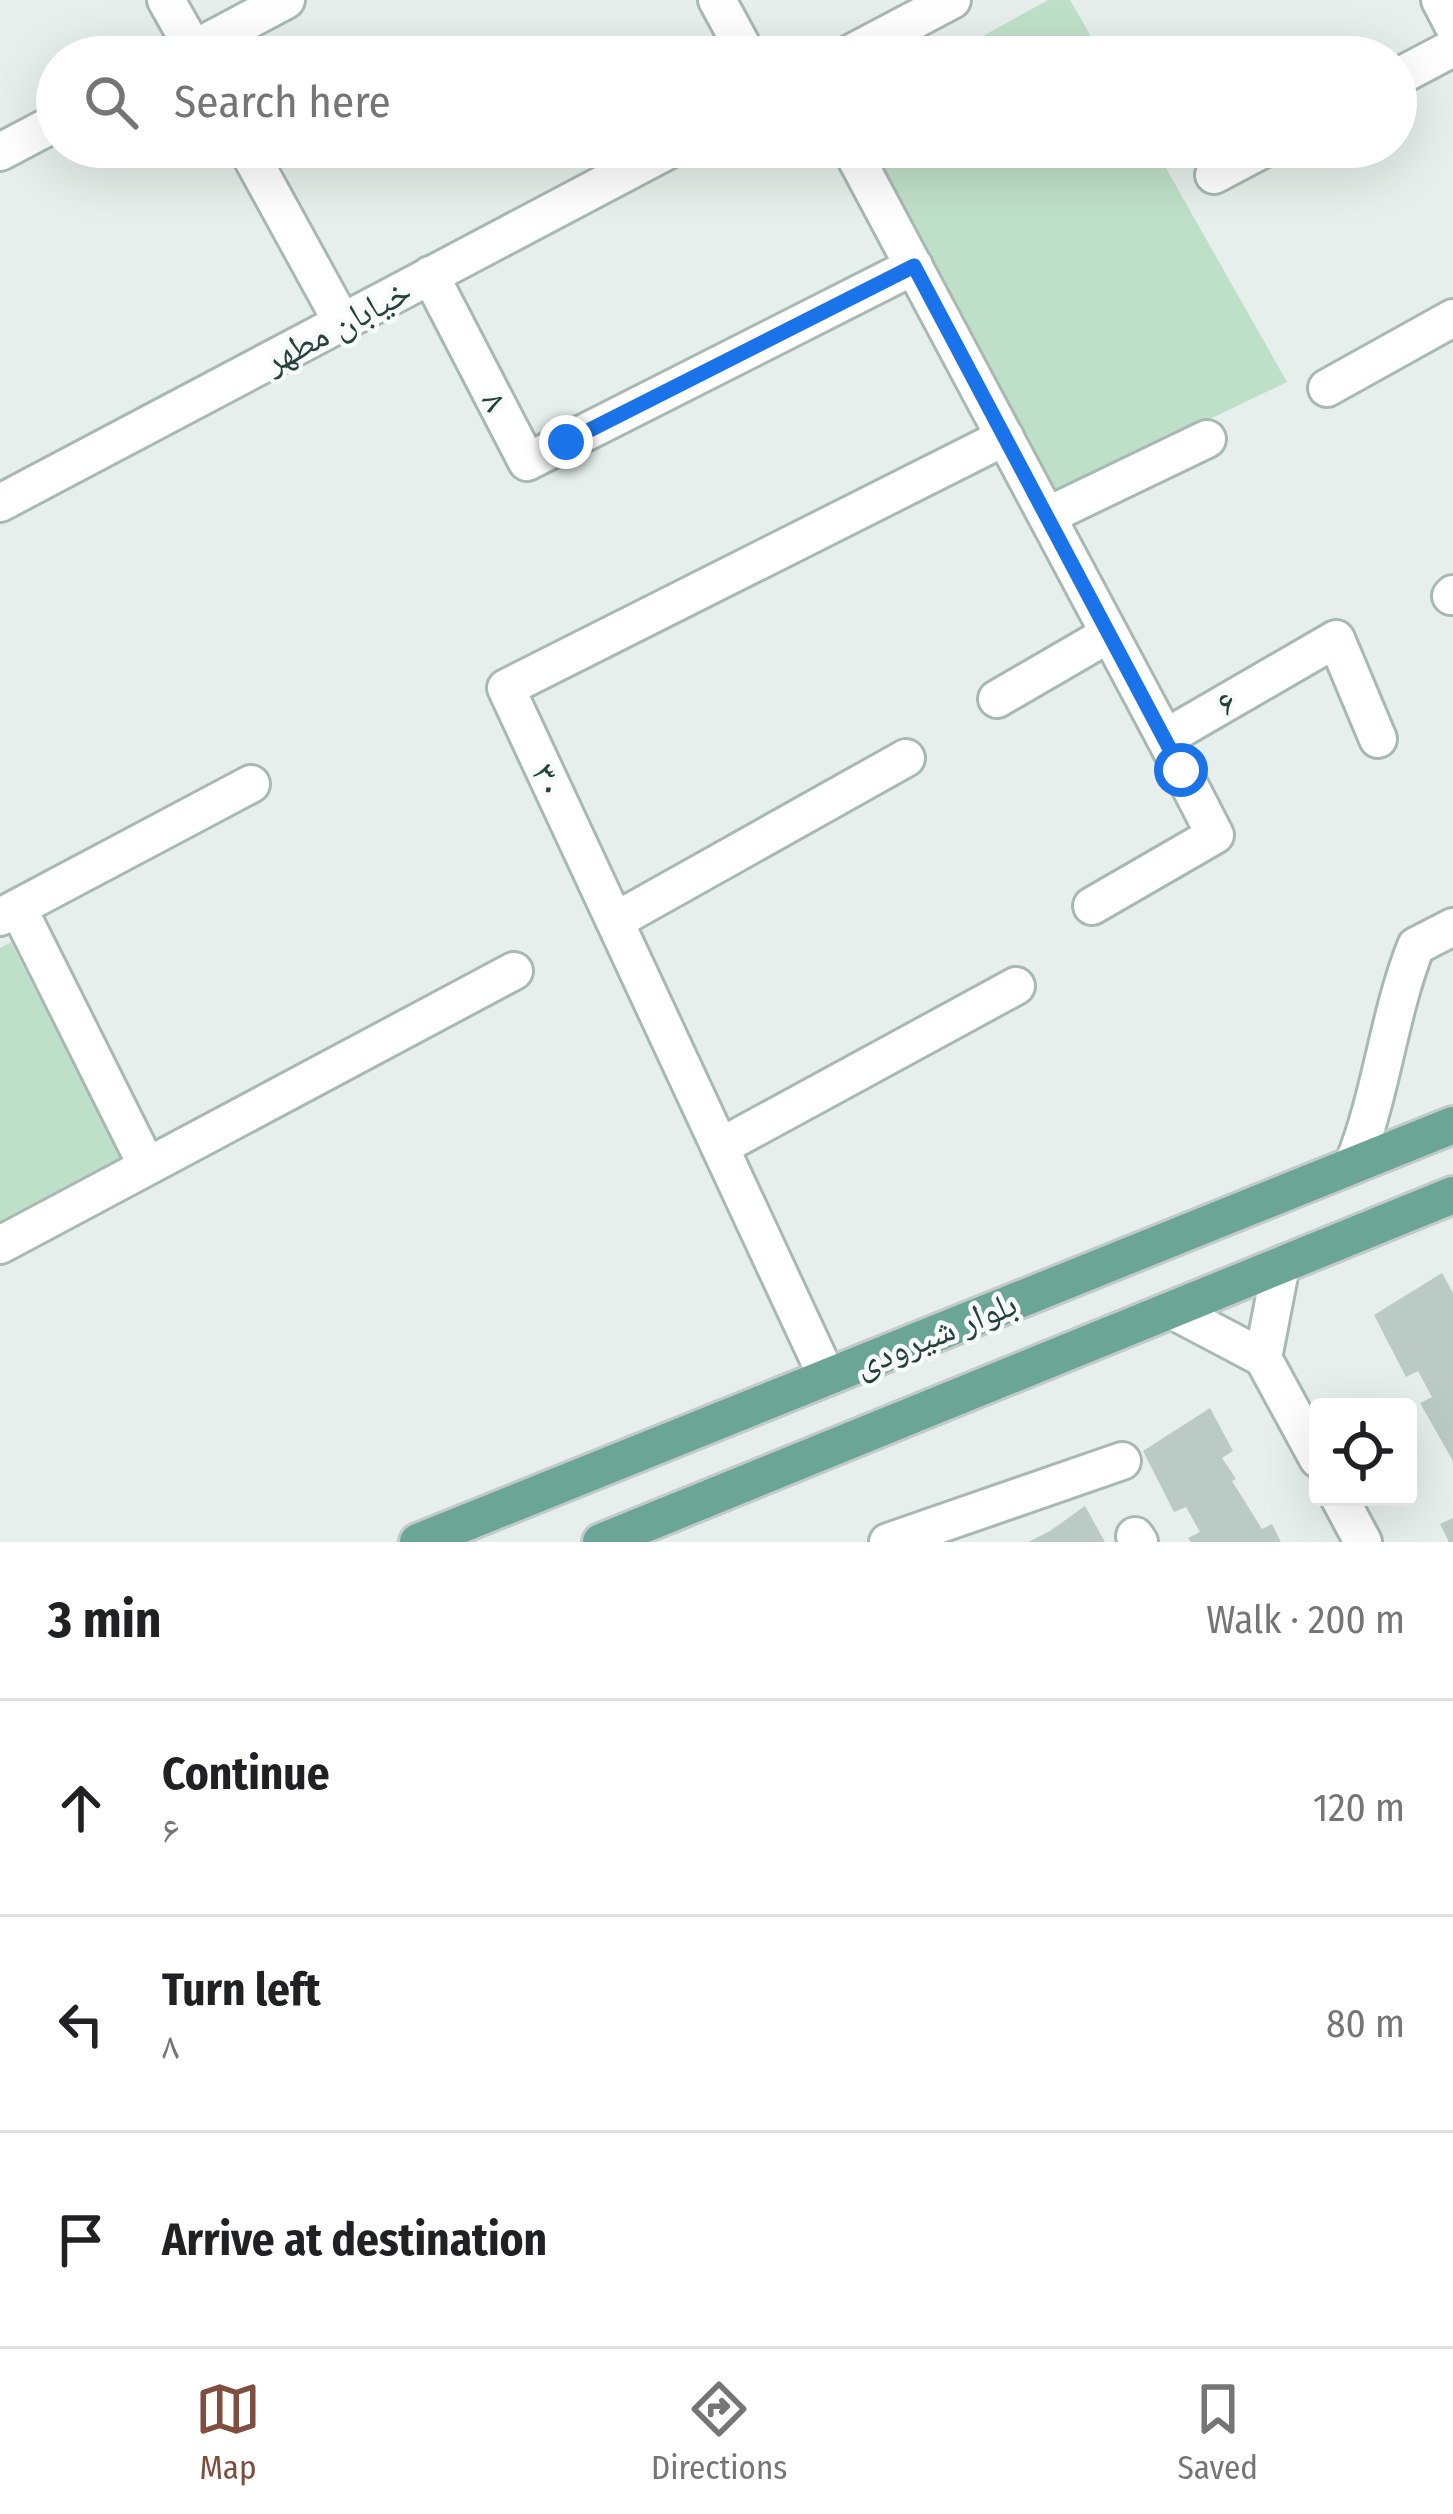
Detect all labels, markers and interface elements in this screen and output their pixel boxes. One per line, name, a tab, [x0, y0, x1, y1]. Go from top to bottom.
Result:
search box	[36, 36, 1417, 168]
icon: search	[78, 69, 144, 135]
text: Search here	[174, 75, 391, 129]
street label: خیابان مطهر	[255, 269, 419, 384]
street label: ۸	[472, 384, 518, 419]
route end	[539, 415, 593, 469]
street label: ۶	[1208, 680, 1245, 726]
route start	[1154, 743, 1208, 797]
street label: ۳۰	[521, 756, 575, 804]
street label: بلوار شیرودی	[848, 1281, 1023, 1386]
map controls	[1309, 1398, 1417, 1506]
button: locate	[1309, 1398, 1417, 1506]
text: 3 min	[48, 1589, 162, 1651]
text: Walk · 200 m	[1206, 1597, 1405, 1643]
text: Continue	[162, 1747, 330, 1801]
icon: ahead	[48, 1775, 114, 1841]
text: 120 m	[1313, 1785, 1405, 1831]
text: ۶	[162, 1807, 180, 1853]
text: Turn left	[162, 1963, 321, 2017]
icon: left	[48, 1991, 114, 2057]
text: 80 m	[1326, 2001, 1405, 2047]
text: ۸	[162, 2023, 180, 2069]
icon: arrive	[48, 2207, 114, 2273]
text: Arrive at destination	[162, 2213, 547, 2267]
tab: Map	[195, 2376, 261, 2488]
tab: Directions	[651, 2376, 787, 2488]
tab: Saved	[1177, 2376, 1258, 2488]

